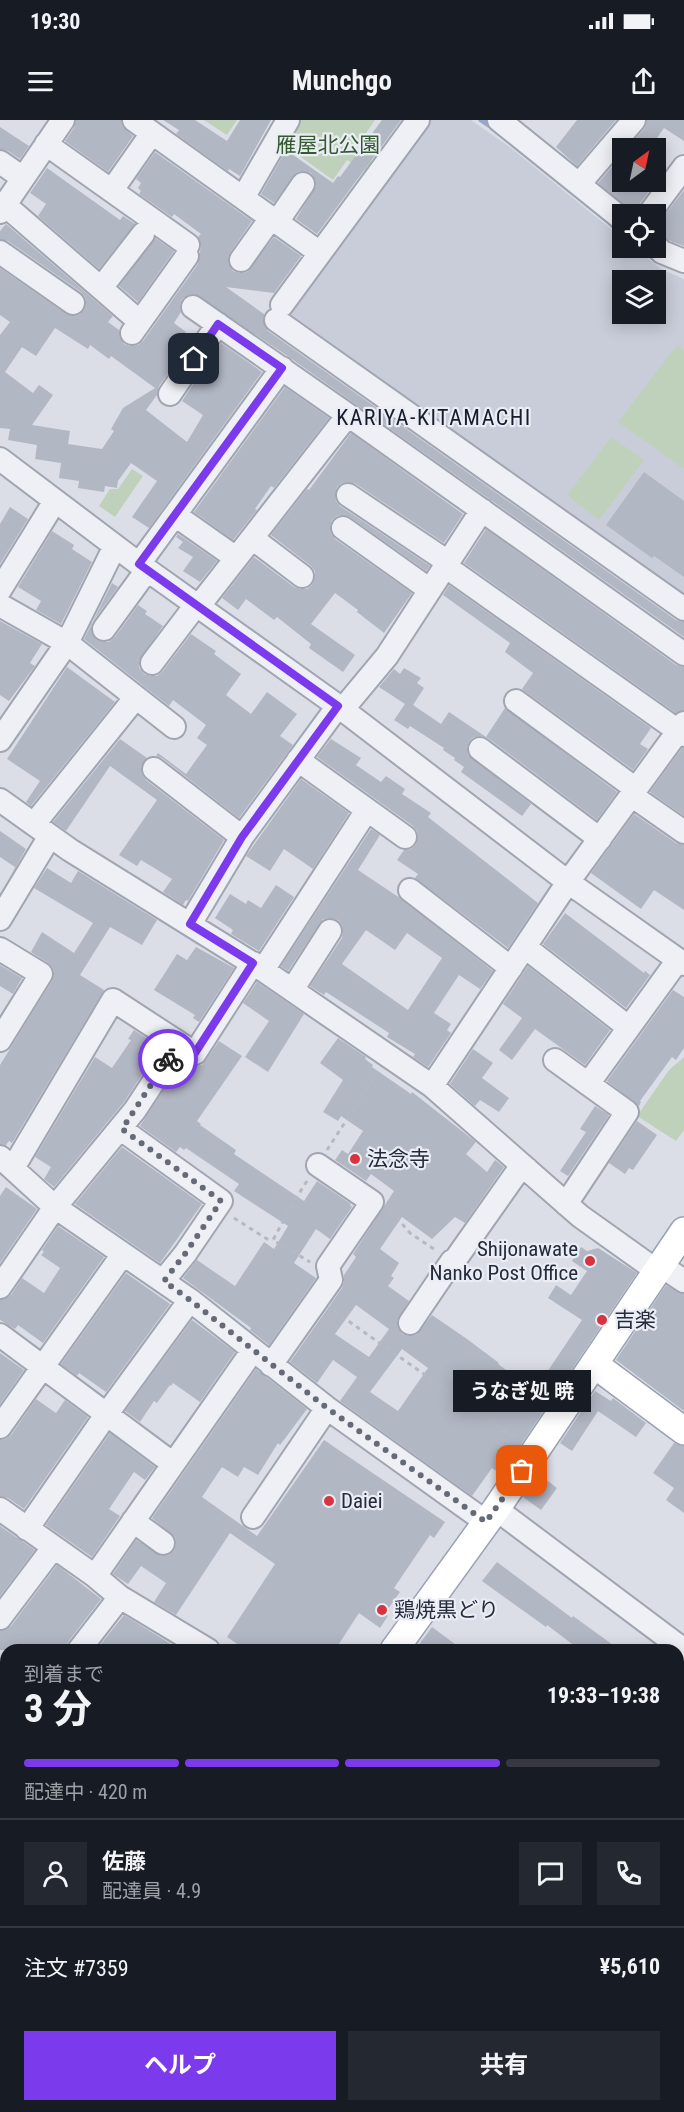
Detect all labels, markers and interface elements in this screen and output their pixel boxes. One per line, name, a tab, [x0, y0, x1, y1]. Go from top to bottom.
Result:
text: 19:30	[30, 9, 81, 34]
icon: menu	[24, 65, 57, 98]
text: Munchgo	[292, 65, 392, 97]
icon: share	[627, 65, 660, 98]
park label: 雁屋北公園	[276, 133, 381, 157]
north arrow	[612, 138, 666, 192]
map controls	[612, 138, 666, 324]
button: locate	[612, 204, 666, 258]
button: layers	[612, 270, 666, 324]
pin	[168, 333, 219, 384]
icon: home	[177, 342, 210, 375]
district label: KARIYA-KITAMACHI	[336, 405, 532, 430]
courier	[138, 1029, 198, 1089]
icon: bike	[152, 1043, 185, 1076]
place label: 法念寺	[367, 1147, 430, 1171]
marker: 法念寺	[348, 1152, 362, 1166]
place label: Shijonawate Nanko Post Office	[429, 1237, 578, 1285]
marker: Shijonawate Nanko Post Office	[583, 1254, 597, 1268]
place label: 吉楽	[614, 1308, 656, 1332]
marker: 吉楽	[595, 1313, 609, 1327]
callout: うなぎ処 暁	[453, 1369, 591, 1411]
text: うなぎ処 暁	[470, 1379, 574, 1403]
pin	[496, 1445, 547, 1496]
icon: bag	[505, 1454, 538, 1487]
place label: Daiei	[341, 1489, 383, 1513]
marker: Daiei	[322, 1494, 336, 1508]
place label: 鶏焼黒どり	[394, 1598, 499, 1622]
marker: 鶏焼黒どり	[375, 1603, 389, 1617]
text: 到着まで	[24, 1662, 104, 1686]
text: 19:33–19:38	[547, 1683, 660, 1708]
text: 3 分	[24, 1686, 92, 1732]
text: 配達中 · 420 m	[24, 1780, 147, 1804]
button: person	[24, 1842, 87, 1905]
button: chat	[519, 1842, 582, 1905]
button: phone	[597, 1842, 660, 1905]
text: 佐藤	[102, 1849, 146, 1874]
text: 配達員 · 4.9	[102, 1879, 201, 1903]
text: ¥5,610	[600, 1954, 660, 1979]
text: 注文 #7359	[24, 1956, 129, 1981]
button: ヘルプ	[24, 2031, 336, 2100]
button: 共有	[348, 2031, 660, 2100]

